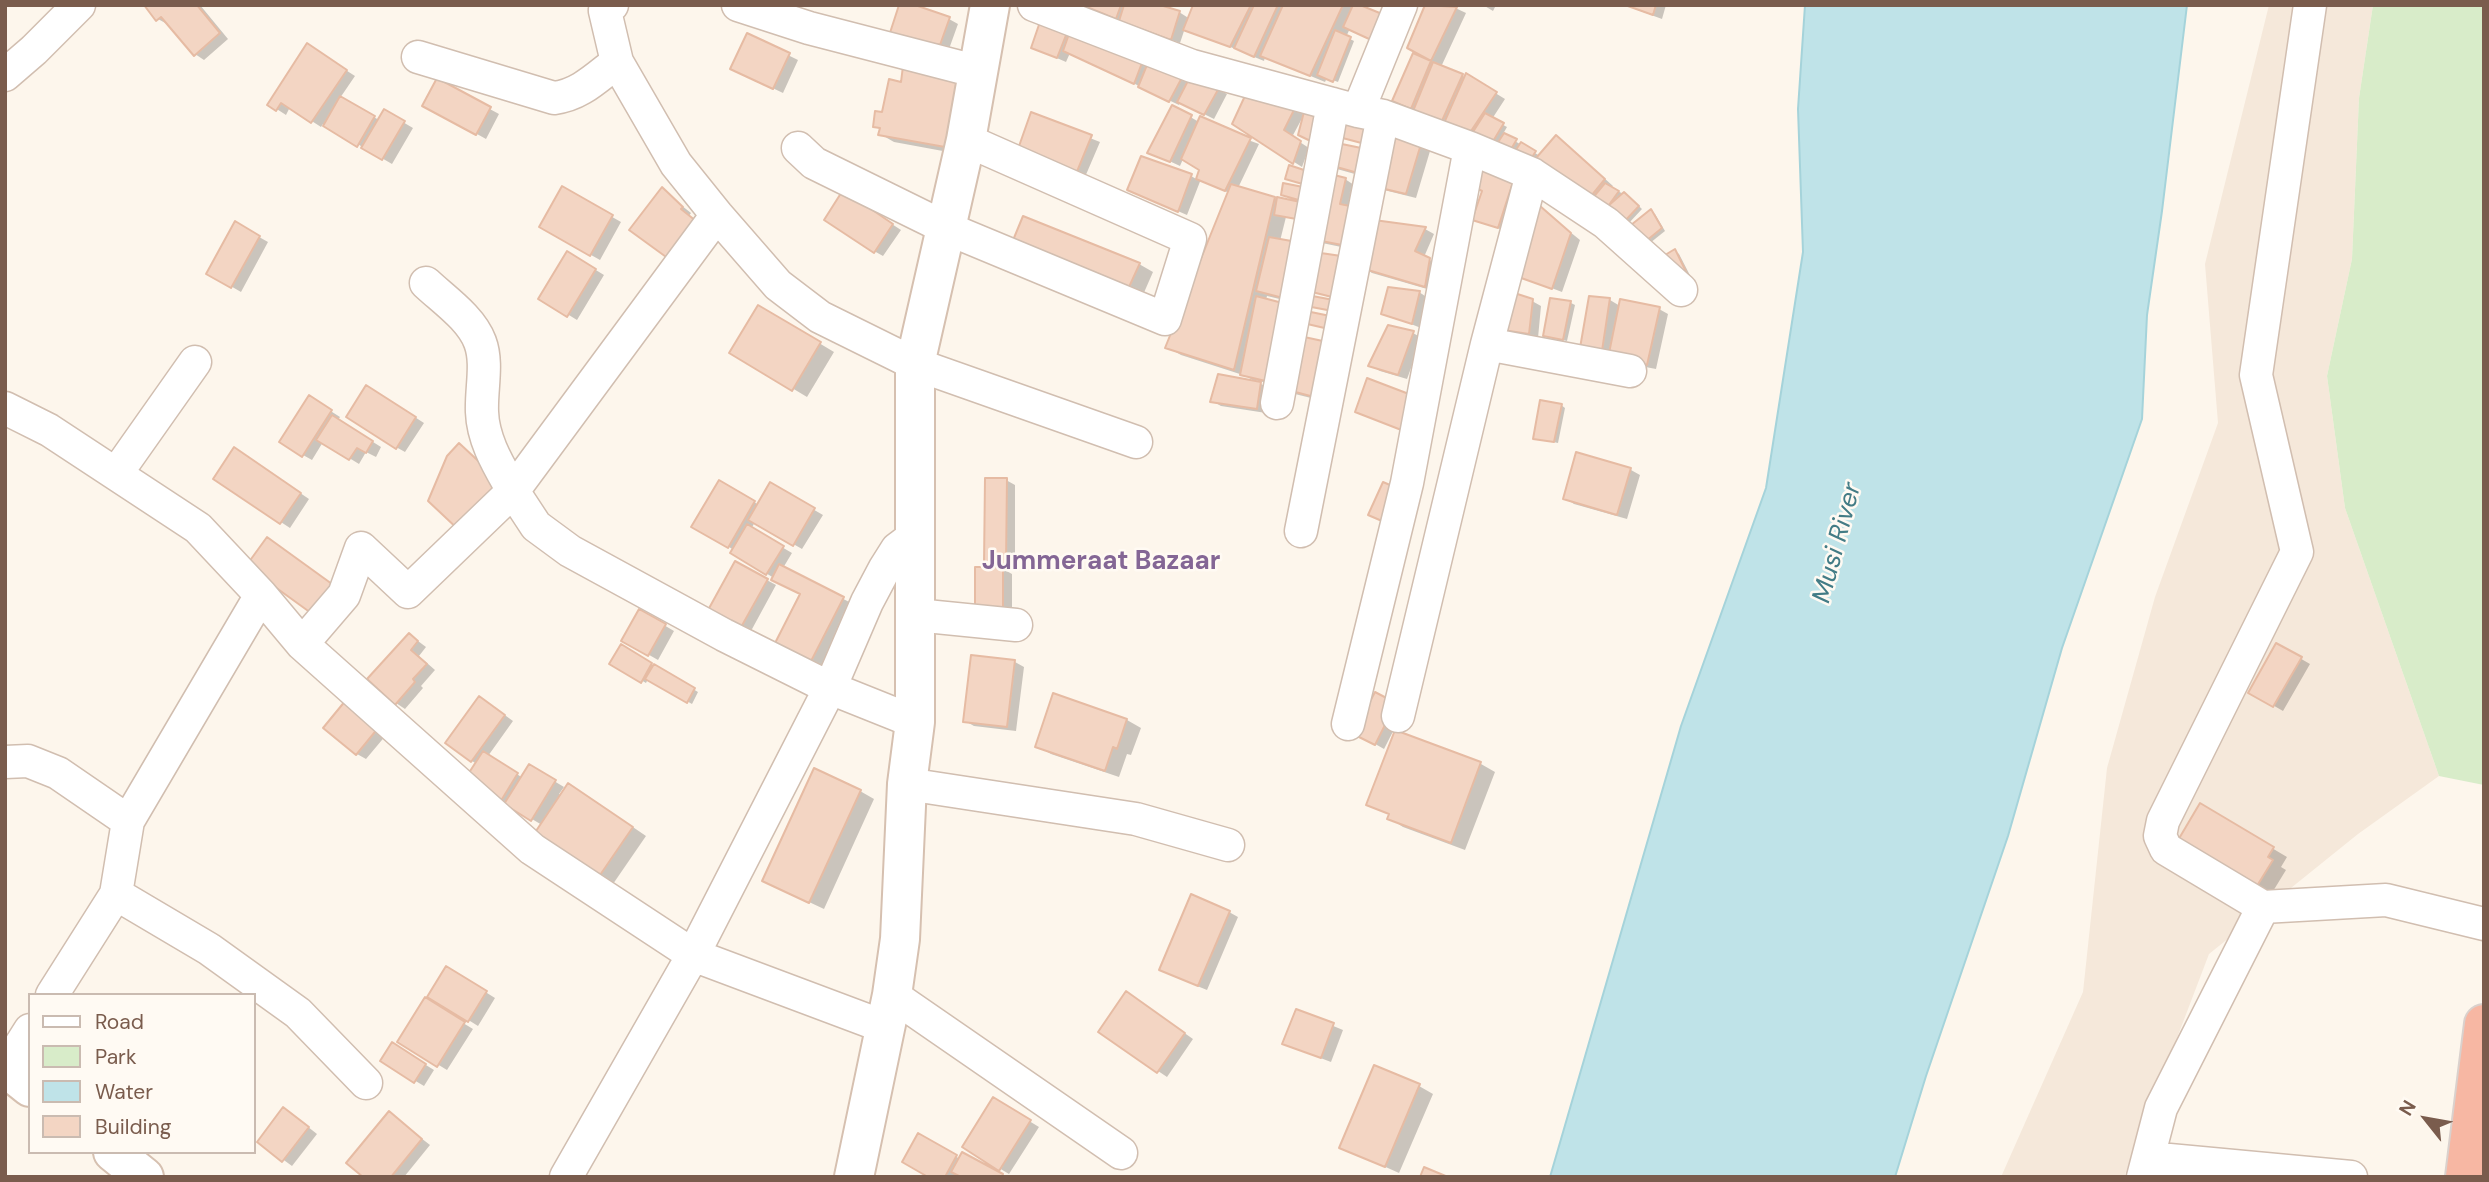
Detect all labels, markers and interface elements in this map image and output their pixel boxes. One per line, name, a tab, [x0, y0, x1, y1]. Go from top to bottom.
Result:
water label: Musi River	[1807, 479, 1869, 607]
district label: Jummeraat Bazaar	[982, 546, 1220, 578]
legend	[28, 993, 256, 1154]
text: Road	[95, 1008, 144, 1036]
text: Park	[95, 1043, 136, 1071]
text: Water	[95, 1078, 153, 1106]
north arrow	[2391, 1084, 2461, 1154]
text: N	[2393, 1096, 2422, 1120]
text: Building	[95, 1113, 171, 1141]

